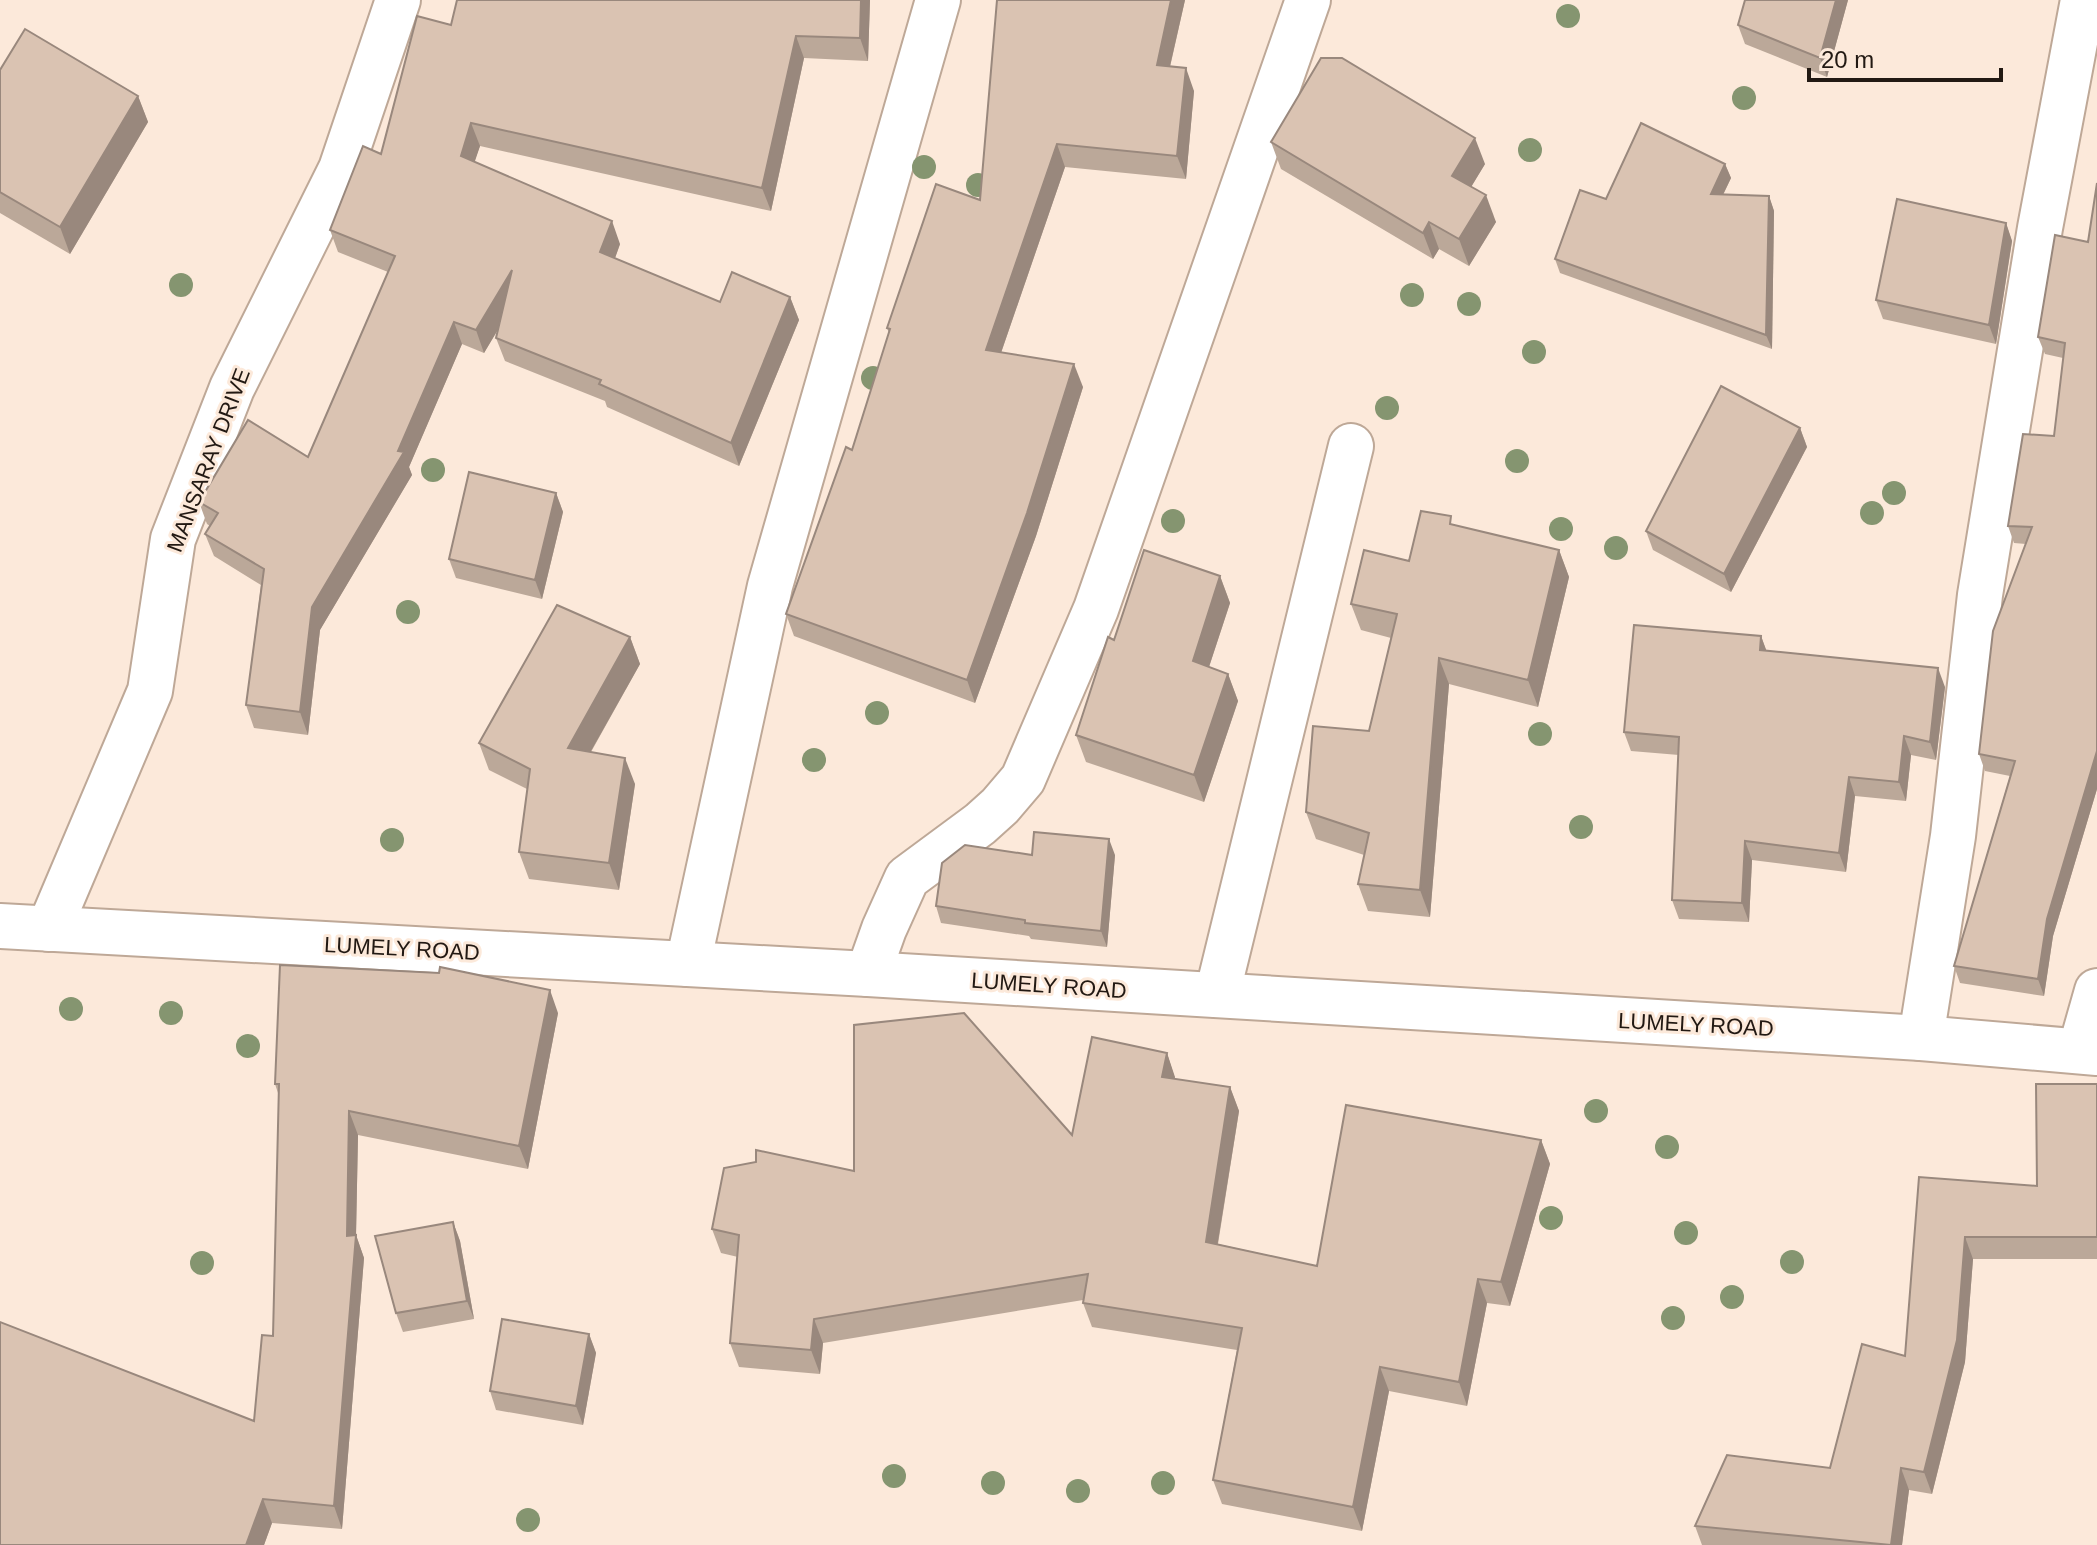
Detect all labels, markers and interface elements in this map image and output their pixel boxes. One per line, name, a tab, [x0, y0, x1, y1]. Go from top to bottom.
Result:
scale bar	[1809, 32, 2001, 82]
text: 20 m	[1821, 46, 1874, 73]
street label: MANSARAY DRIVE	[162, 365, 255, 556]
street label: LUMELY ROAD	[324, 932, 480, 965]
street label: LUMELY ROAD	[970, 968, 1127, 1003]
street label: LUMELY ROAD	[1618, 1008, 1774, 1041]

